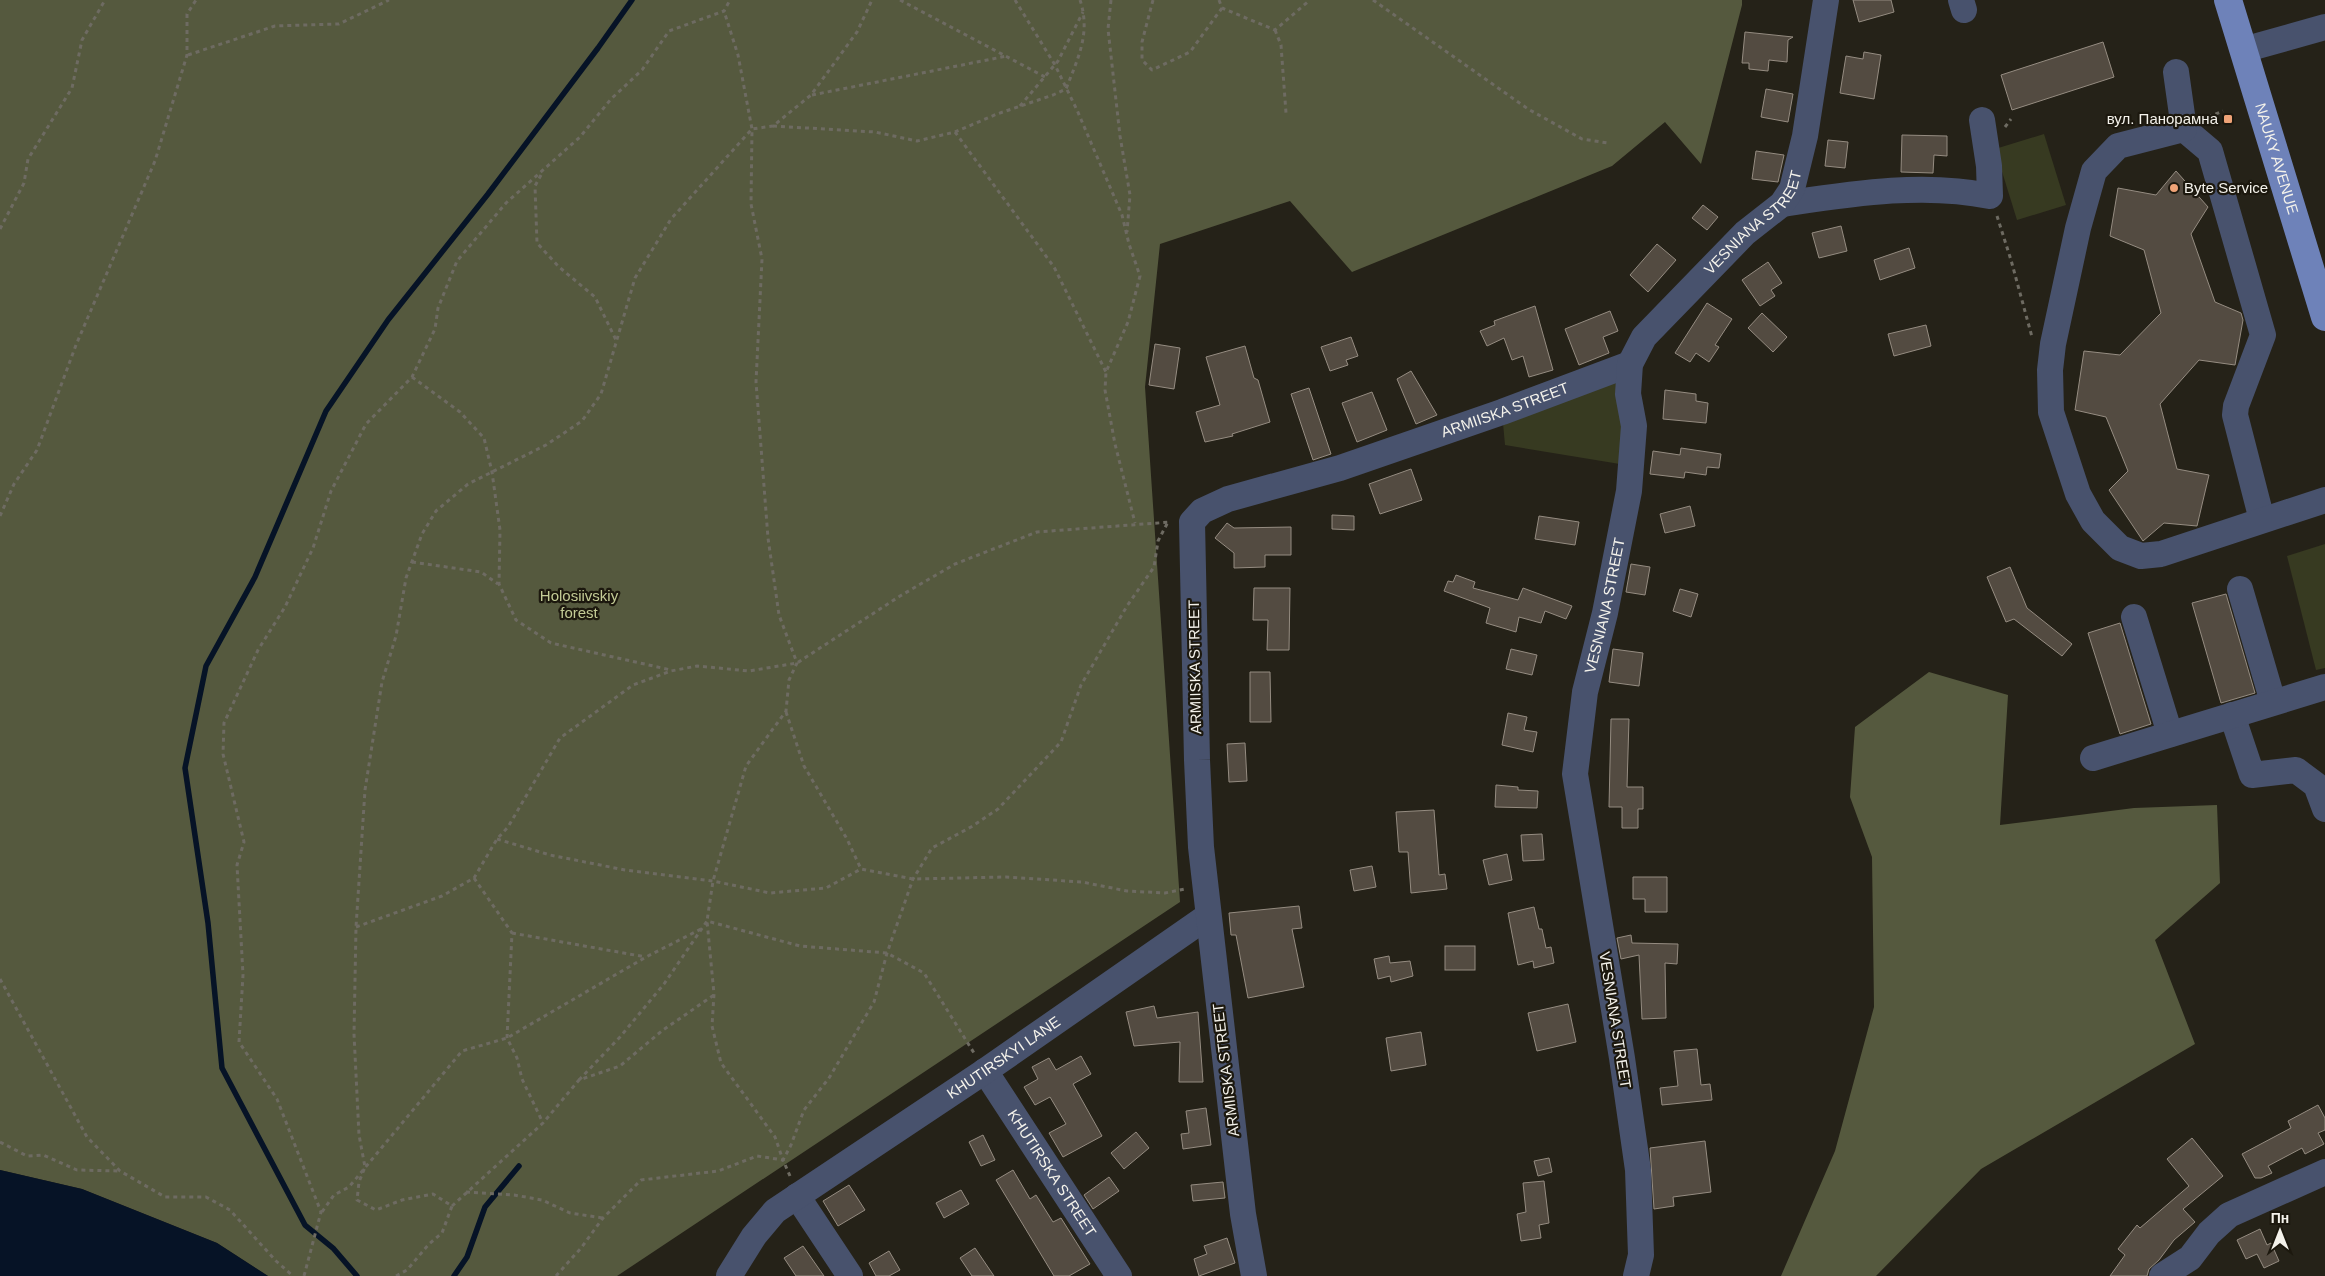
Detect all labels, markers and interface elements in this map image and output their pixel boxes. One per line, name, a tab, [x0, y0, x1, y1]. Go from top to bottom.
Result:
street label: NAUKY AVENUE	[2252, 101, 2302, 216]
place label: вул. Панорамна	[2107, 110, 2219, 127]
marker: вул. Панорамна	[2222, 113, 2234, 125]
street label: VESNIANA STREET	[1701, 168, 1804, 278]
place label: Byte Service	[2184, 179, 2268, 196]
marker: Byte Service	[2168, 182, 2180, 194]
street label: ARMIISKA STREET	[1439, 379, 1571, 440]
street label: VESNIANA STREET	[1581, 536, 1628, 675]
park label: Holosiivskiy forest	[540, 587, 619, 621]
street label: ARMIISKA STREET	[1185, 600, 1204, 734]
street label: VESNIANA STREET	[1596, 950, 1635, 1090]
street label: ARMIISKA STREET	[1209, 1002, 1242, 1138]
street label: KHUTIRSKYI LANE	[943, 1013, 1063, 1102]
street label: KHUTIRSKA STREET	[1004, 1106, 1100, 1240]
north arrow	[2255, 1206, 2305, 1256]
text: Пн	[2271, 1210, 2289, 1226]

